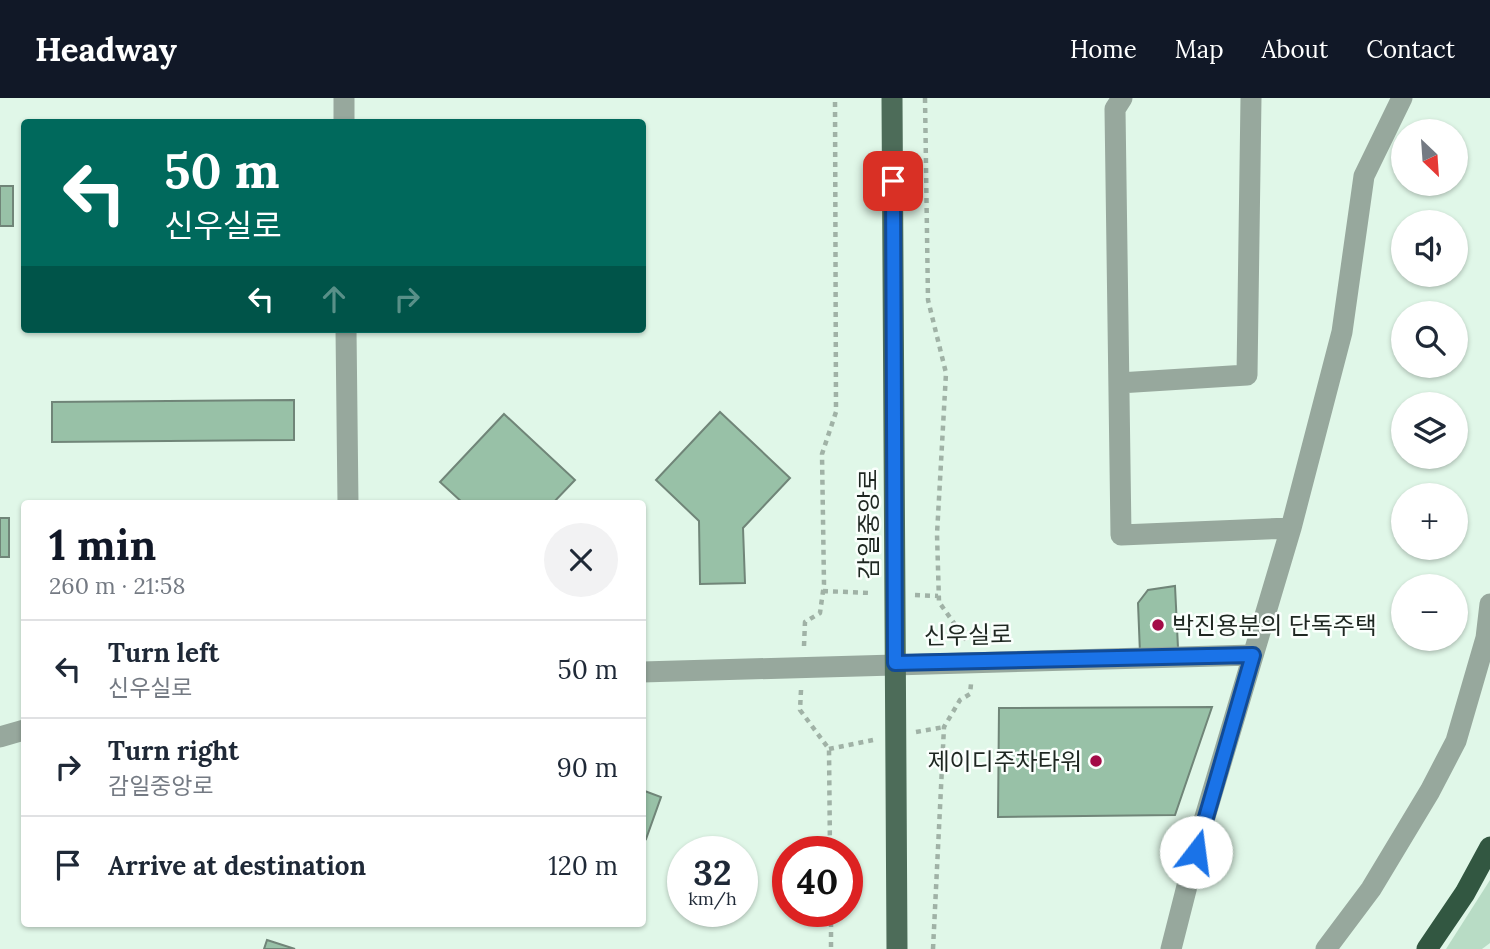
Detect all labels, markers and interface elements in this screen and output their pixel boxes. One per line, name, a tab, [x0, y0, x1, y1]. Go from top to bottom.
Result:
text: Headway	[35, 28, 177, 70]
text: Home	[1070, 34, 1137, 65]
text: Map	[1175, 34, 1224, 65]
text: About	[1262, 34, 1328, 65]
text: Contact	[1366, 34, 1455, 65]
north arrow	[1391, 119, 1468, 196]
map controls	[1391, 119, 1468, 651]
text: 50 m	[164, 139, 280, 201]
icon: left	[49, 147, 140, 238]
pin	[863, 151, 923, 211]
icon: arrive	[874, 162, 912, 200]
text: 신우실로	[164, 205, 282, 246]
button: sound	[1391, 210, 1468, 287]
icon: left	[242, 280, 280, 318]
icon: ahead	[315, 280, 353, 318]
icon: right	[388, 280, 426, 318]
button: search	[1391, 301, 1468, 378]
button: layers	[1391, 392, 1468, 469]
street label: 감일중앙로	[853, 469, 884, 579]
button: +	[1391, 483, 1468, 560]
text: 1 min	[49, 518, 156, 572]
button: close	[544, 523, 618, 597]
text: 260 m · 21:58	[49, 571, 185, 600]
button: −	[1391, 574, 1468, 651]
place label: 박진용분의 단독주택	[1172, 610, 1377, 641]
marker: 박진용분의 단독주택	[1150, 617, 1166, 633]
street label: 신우실로	[924, 619, 1012, 651]
text: Turn left	[108, 636, 219, 669]
icon: left	[49, 650, 87, 688]
text: 50 m	[558, 653, 618, 686]
text: 신우실로	[108, 673, 193, 702]
text: Turn right	[108, 734, 239, 767]
place label: 제이디주차타워	[927, 746, 1082, 777]
icon: right	[49, 748, 87, 786]
text: 90 m	[557, 751, 618, 784]
marker: 제이디주차타워	[1088, 753, 1104, 769]
text: 감일중앙로	[108, 771, 214, 800]
position arrow	[1159, 815, 1233, 889]
speed limit sign: 40	[772, 836, 863, 927]
icon: arrive	[49, 846, 87, 884]
text: Arrive at destination	[108, 849, 366, 882]
text: 120 m	[548, 849, 618, 882]
text: 32	[693, 850, 732, 895]
text: km/h	[688, 887, 737, 910]

